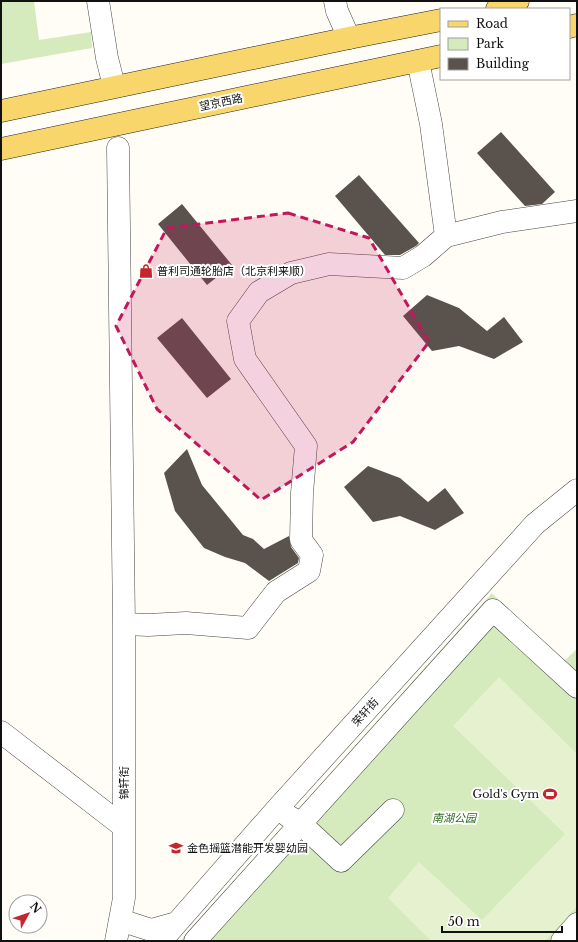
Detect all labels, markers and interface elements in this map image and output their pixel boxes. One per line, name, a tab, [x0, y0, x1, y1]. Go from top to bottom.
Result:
legend	[440, 8, 570, 80]
text: Road	[476, 16, 508, 31]
text: Park	[476, 36, 504, 51]
text: Building	[476, 56, 530, 71]
street label: 望京西路	[198, 91, 244, 113]
shop icon: 普利司通轮胎店（北京利来顺）	[138, 263, 154, 279]
place label: 普利司通轮胎店（北京利来顺）	[157, 264, 311, 278]
street label: 荣轩街	[349, 695, 381, 729]
street label: 锦轩街	[117, 767, 131, 800]
sports icon: Gold's Gym	[542, 786, 558, 802]
place label: Gold's Gym	[473, 787, 539, 801]
park label: 南湖公园	[432, 811, 478, 825]
school or university icon: 金色摇篮潜能开发婴幼园	[168, 840, 184, 856]
place label: 金色摇篮潜能开发婴幼园	[187, 841, 308, 855]
north arrow	[8, 894, 48, 934]
text: N	[27, 899, 45, 917]
scale bar	[442, 908, 562, 934]
text: 50 m	[448, 914, 480, 929]

